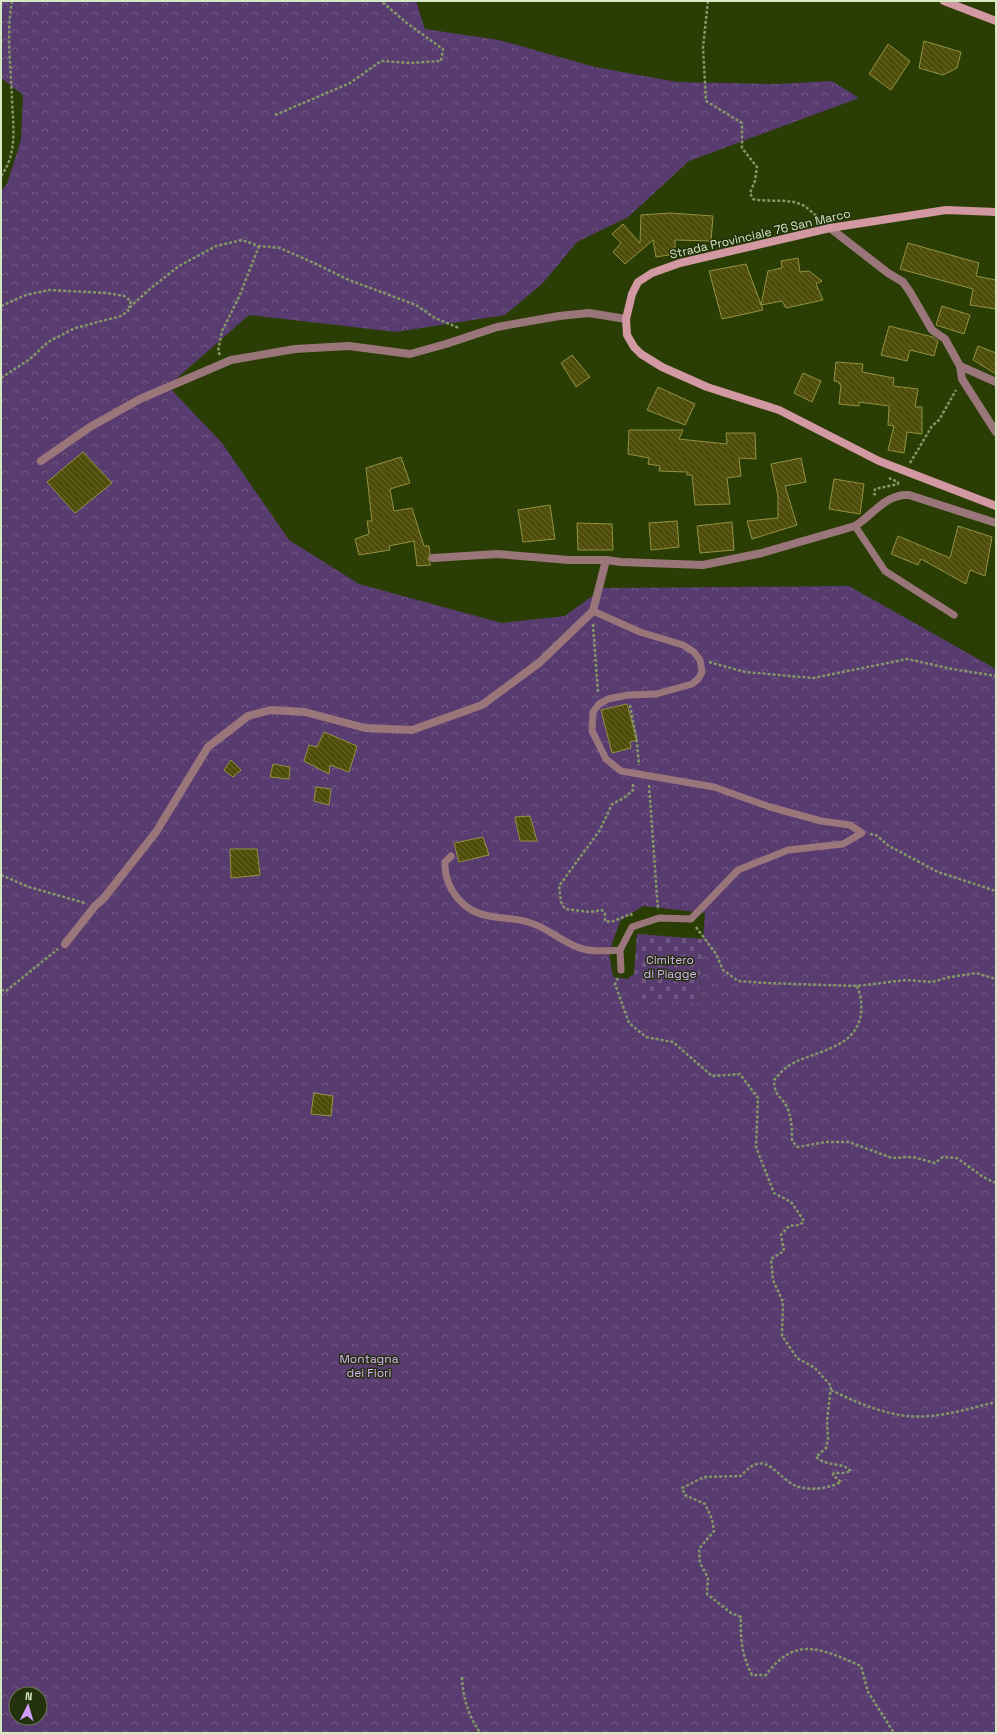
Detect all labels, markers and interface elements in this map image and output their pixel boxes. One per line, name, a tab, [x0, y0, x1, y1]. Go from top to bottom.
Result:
street label: Strada Provinciale 76 San Marco	[668, 205, 852, 263]
park label: Cimitero di Piagge	[643, 952, 697, 982]
park label: Montagna dei Fiori	[339, 1351, 399, 1381]
north arrow	[8, 1686, 48, 1726]
text: N	[25, 1689, 33, 1703]

